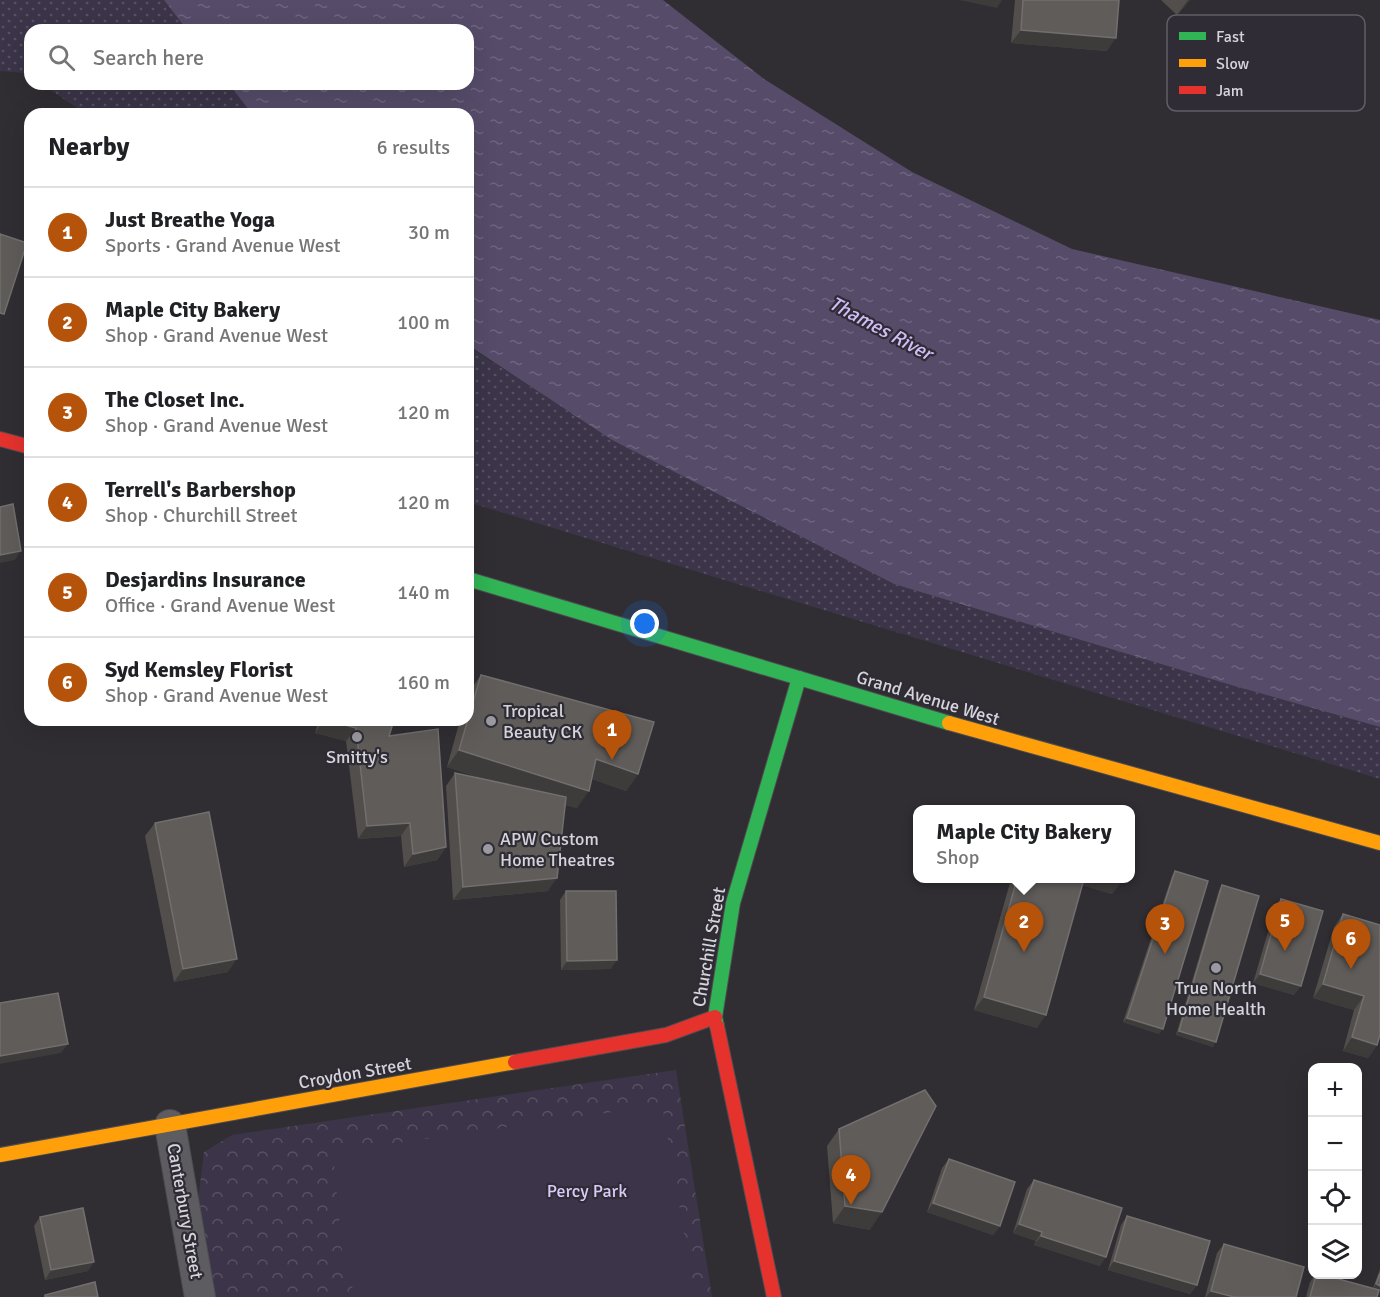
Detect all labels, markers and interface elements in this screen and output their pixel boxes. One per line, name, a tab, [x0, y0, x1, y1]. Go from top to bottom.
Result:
legend	[1167, 15, 1365, 111]
search box	[24, 24, 474, 90]
text: Fast	[1216, 27, 1245, 47]
icon: search	[45, 41, 78, 74]
text: Search here	[93, 44, 204, 71]
text: Slow	[1216, 54, 1250, 74]
text: Jam	[1216, 81, 1244, 101]
text: Nearby	[48, 131, 129, 163]
text: 6 results	[377, 135, 450, 160]
text: Just Breathe Yoga	[105, 206, 275, 233]
text: 1	[62, 220, 73, 245]
text: 30 m	[408, 220, 450, 245]
text: Sports · Grand Avenue West	[105, 233, 341, 258]
water label: Thames River	[825, 291, 939, 367]
text: Maple City Bakery	[105, 296, 280, 323]
text: 2	[62, 310, 73, 335]
text: 100 m	[397, 310, 450, 335]
text: Shop · Grand Avenue West	[105, 323, 328, 348]
text: The Closet Inc.	[105, 386, 245, 413]
text: 3	[62, 400, 73, 425]
text: 120 m	[397, 400, 450, 425]
text: Shop · Grand Avenue West	[105, 413, 328, 438]
text: Terrell's Barbershop	[105, 476, 296, 503]
text: 4	[62, 490, 73, 515]
text: 120 m	[397, 490, 450, 515]
text: Shop · Churchill Street	[105, 503, 298, 528]
text: Desjardins Insurance	[105, 566, 306, 593]
text: 5	[62, 580, 73, 605]
text: 140 m	[397, 580, 450, 605]
text: Office · Grand Avenue West	[105, 593, 335, 618]
your location	[630, 609, 659, 638]
text: Syd Kemsley Florist	[105, 656, 293, 683]
street label: Grand Avenue West	[854, 666, 1002, 730]
text: 6	[62, 670, 73, 695]
text: 160 m	[397, 670, 450, 695]
text: Shop · Grand Avenue West	[105, 683, 328, 708]
place label: Tropical Beauty CK	[503, 700, 582, 743]
pin: 1	[592, 710, 632, 760]
marker: Tropical Beauty CK	[484, 714, 498, 728]
marker: Smitty's	[350, 730, 364, 744]
place label: Smitty's	[326, 746, 388, 768]
popup	[913, 805, 1135, 883]
text: Maple City Bakery	[936, 818, 1112, 845]
place label: APW Custom Home Theatres	[500, 828, 615, 871]
marker: APW Custom Home Theatres	[481, 842, 495, 856]
text: Shop	[936, 845, 979, 870]
street label: Churchill Street	[688, 885, 730, 1009]
pin: 2	[1004, 902, 1044, 952]
pin: 5	[1266, 902, 1304, 951]
pin: 3	[1146, 904, 1184, 954]
pin: 6	[1332, 920, 1370, 969]
marker: True North Home Health	[1209, 961, 1223, 975]
place label: True North Home Health	[1166, 977, 1266, 1020]
street label: Croydon Street	[297, 1052, 413, 1094]
map controls	[1308, 1063, 1362, 1279]
button: +	[1308, 1063, 1362, 1117]
button: −	[1308, 1117, 1362, 1171]
street label: Canterbury Street	[162, 1142, 208, 1280]
pin: 4	[832, 1156, 870, 1205]
button: locate	[1308, 1171, 1362, 1225]
park label: Percy Park	[547, 1180, 627, 1202]
button: layers	[1308, 1225, 1362, 1279]

